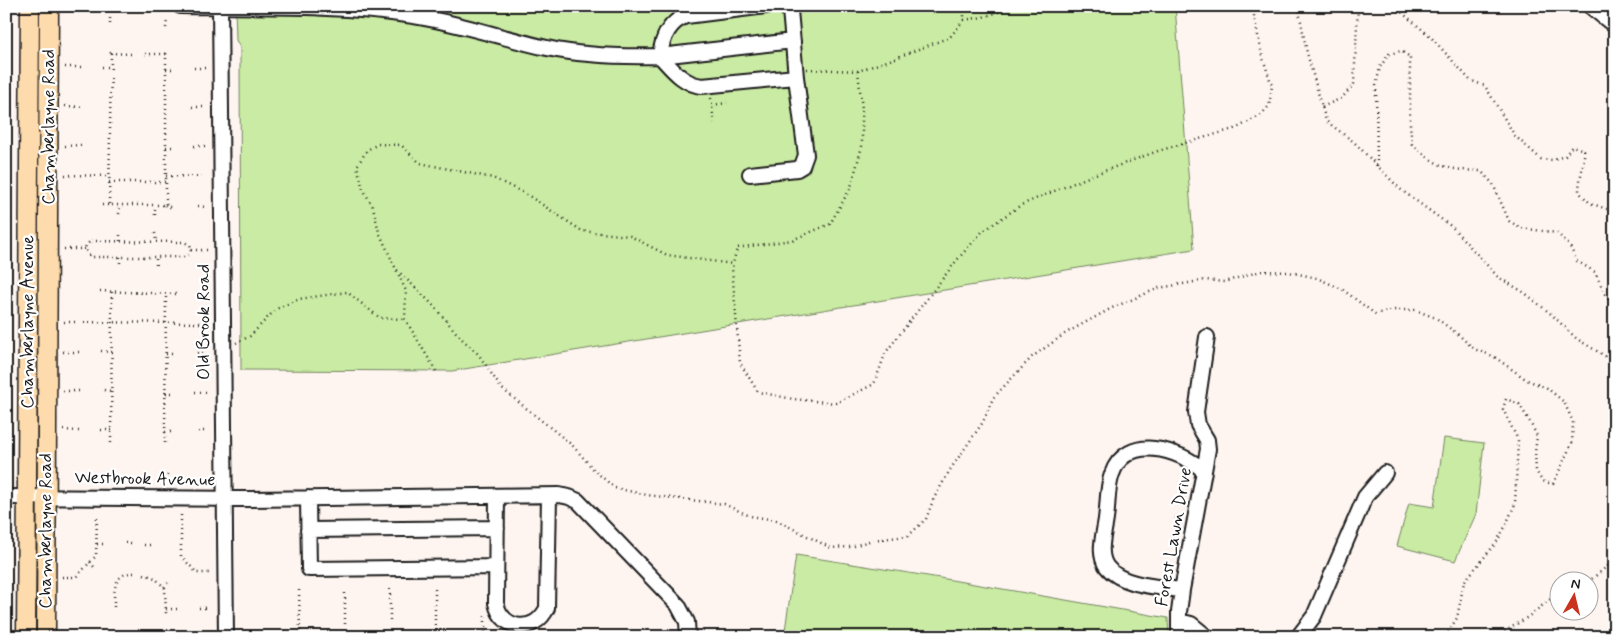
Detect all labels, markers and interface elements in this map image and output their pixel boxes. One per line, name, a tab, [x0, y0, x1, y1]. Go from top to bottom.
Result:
street label: Chamberlayne Road	[37, 49, 61, 205]
street label: Chamberlayne Avenue	[16, 235, 40, 409]
street label: Old Brook Road	[192, 264, 216, 380]
street label: Chamberlayne Road	[34, 453, 58, 609]
street label: Westbrook Avenue	[74, 466, 216, 492]
street label: Forest Lawn Drive	[1150, 466, 1198, 608]
north arrow	[1548, 570, 1598, 620]
text: N	[1570, 575, 1582, 594]

